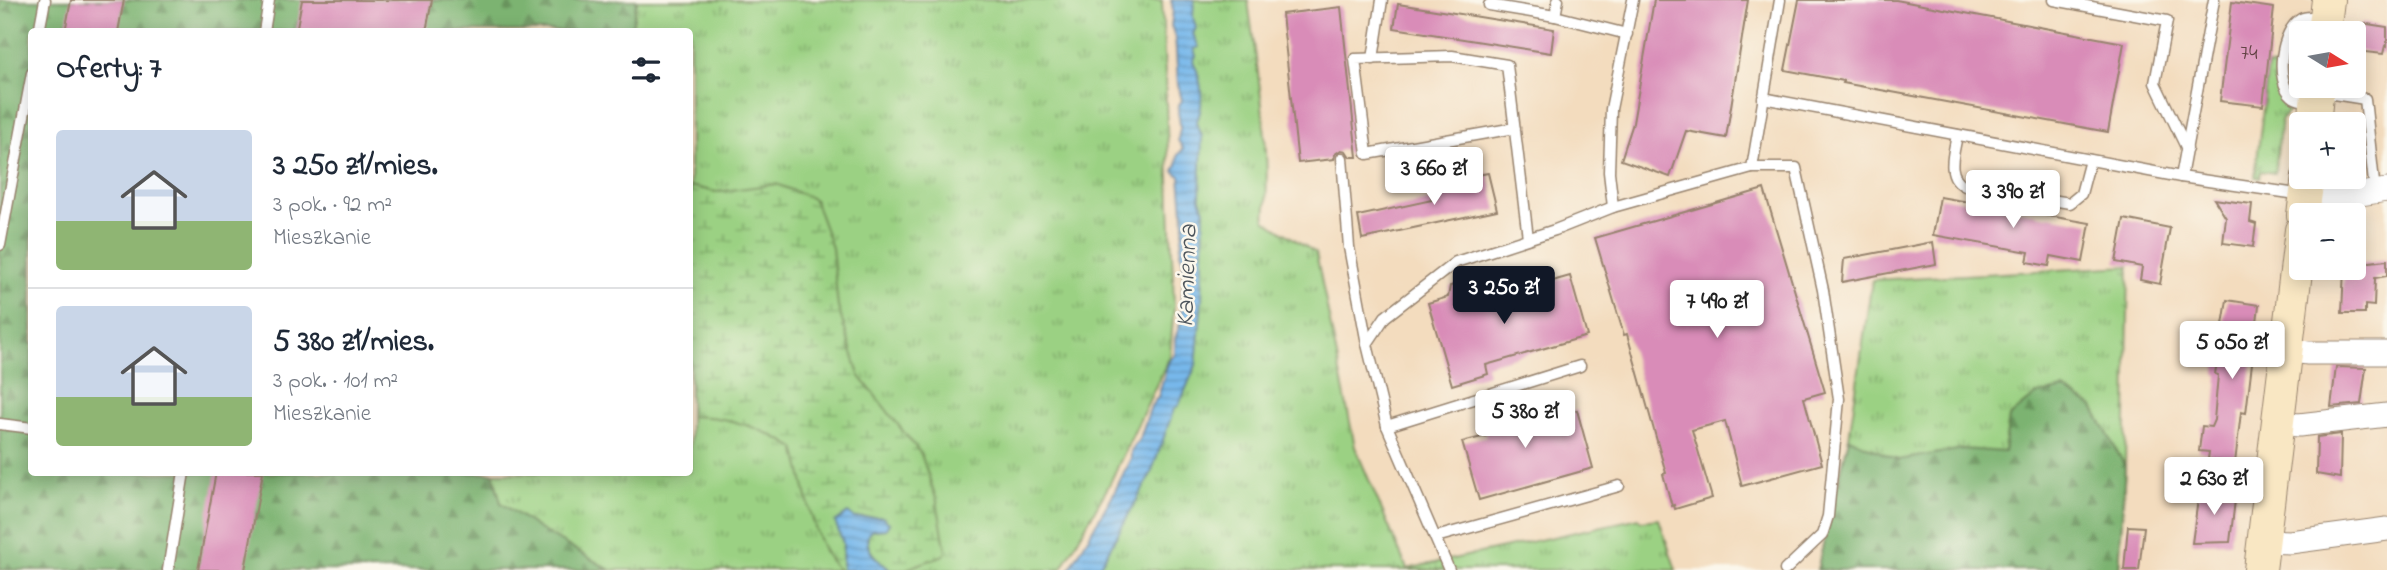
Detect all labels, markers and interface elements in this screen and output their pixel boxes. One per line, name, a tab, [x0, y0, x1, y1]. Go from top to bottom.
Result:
north arrow	[2289, 21, 2366, 98]
map controls	[2289, 21, 2366, 280]
house number: 74	[2240, 39, 2258, 69]
text: Oferty: 7	[56, 48, 162, 92]
icon: filters	[627, 51, 665, 89]
button: +	[2289, 112, 2366, 189]
text: 3 250 zł/mies.	[273, 145, 438, 189]
pin: 3 660 zł	[1362, 148, 1506, 207]
text: 3 660 zł	[1401, 153, 1467, 186]
icon: home	[112, 158, 196, 242]
pin: 3 390 zł	[1941, 170, 2085, 230]
text: 3 390 zł	[1982, 176, 2044, 209]
text: 3 pok. · 92 m²	[273, 189, 392, 222]
button: −	[2289, 203, 2366, 280]
text: Mieszkanie	[273, 222, 371, 255]
water label: Kamienna	[1167, 223, 1209, 328]
pin: 3 250 zł	[1432, 266, 1576, 326]
text: 3 250 zł	[1469, 272, 1539, 305]
pin: 7 490 zł	[1645, 280, 1789, 340]
text: 7 490 zł	[1686, 286, 1748, 319]
text: 5 380 zł/mies.	[273, 321, 434, 365]
pin: 5 050 zł	[2160, 322, 2304, 381]
text: 5 050 zł	[2196, 327, 2268, 360]
icon: home	[112, 334, 196, 418]
text: 3 pok. · 101 m²	[273, 365, 398, 398]
pin: 5 380 zł	[1453, 391, 1597, 450]
text: 5 380 zł	[1491, 396, 1559, 429]
text: Mieszkanie	[273, 398, 371, 431]
pin: 2 630 zł	[2142, 458, 2286, 517]
text: 2 630 zł	[2180, 463, 2248, 496]

